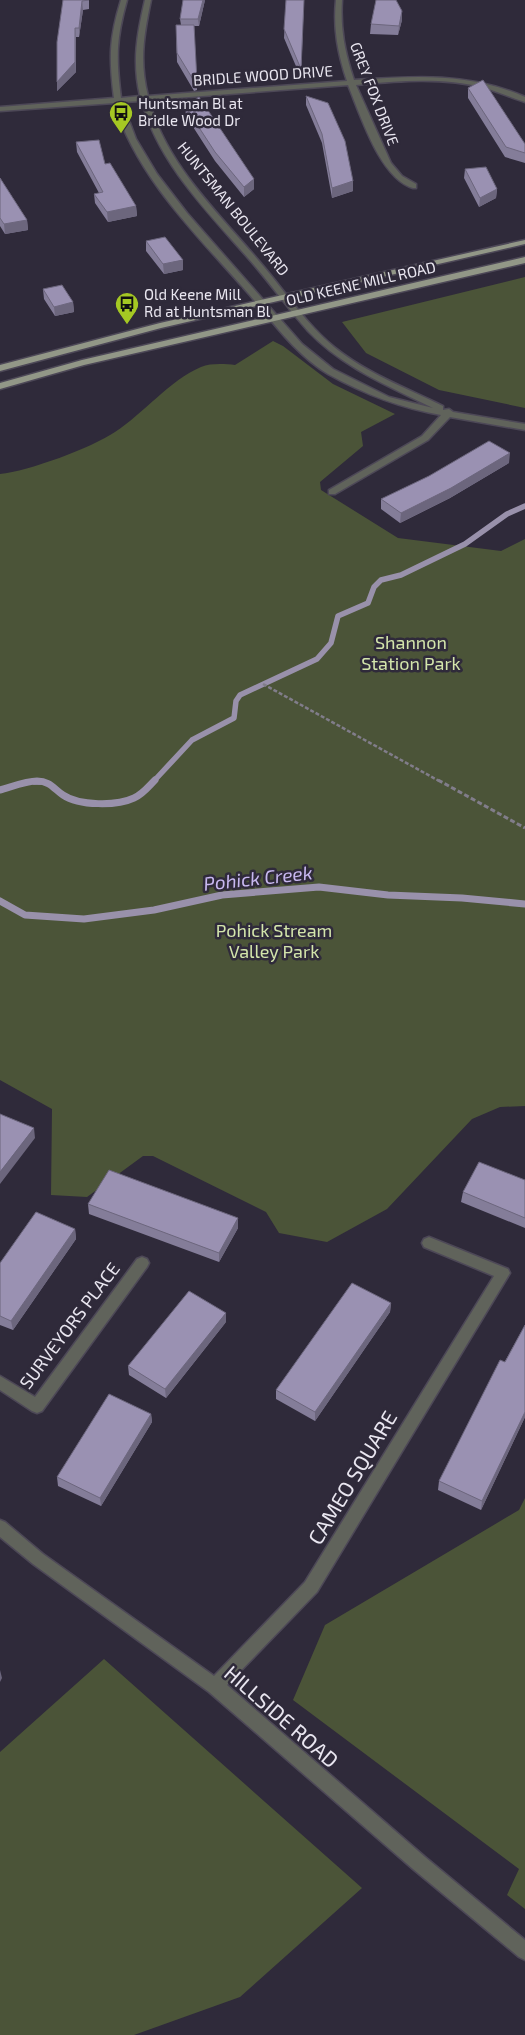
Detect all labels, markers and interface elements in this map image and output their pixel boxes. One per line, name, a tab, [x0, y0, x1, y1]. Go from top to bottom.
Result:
street label: GREY FOX DRIVE	[347, 39, 403, 148]
street label: BRIDLE WOOD DRIVE	[192, 61, 333, 89]
place label: Huntsman Bl at Bridle Wood Dr	[138, 94, 243, 129]
bus stop icon: Huntsman Bl at Bridle Wood Dr	[108, 100, 134, 134]
street label: HUNTSMAN BOULEVARD	[174, 138, 293, 279]
street label: OLD KEENE MILL ROAD	[284, 257, 437, 309]
place label: Old Keene Mill Rd at Huntsman Bl	[144, 285, 271, 320]
bus stop icon: Old Keene Mill Rd at Huntsman Bl	[114, 291, 140, 325]
park label: Shannon Station Park	[361, 631, 461, 674]
water label: Pohick Creek	[202, 860, 314, 895]
park label: Pohick Stream Valley Park	[216, 919, 332, 962]
street label: SURVEYORS PLACE	[14, 1258, 124, 1393]
street label: CAMEO SQUARE	[302, 1406, 402, 1549]
street label: HILLSIDE ROAD	[220, 1660, 344, 1772]

